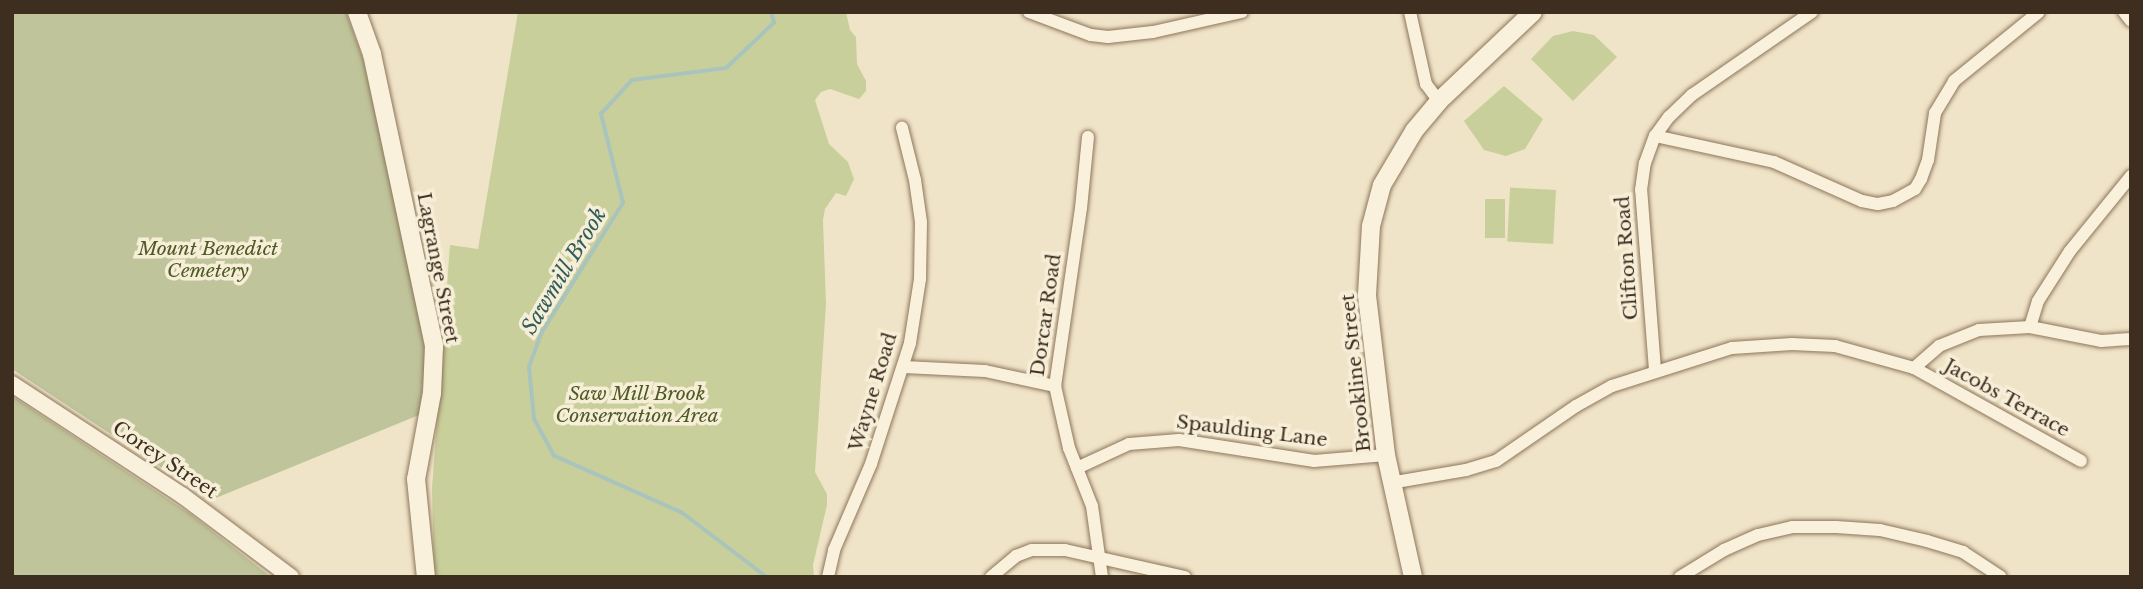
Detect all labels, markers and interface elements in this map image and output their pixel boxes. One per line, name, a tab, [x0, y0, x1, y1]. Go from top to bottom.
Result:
street label: Lagrange Street	[412, 191, 464, 345]
street label: Clifton Road	[1611, 195, 1643, 321]
water label: Sawmill Brook	[516, 203, 612, 339]
park label: Mount Benedict Cemetery	[138, 238, 278, 282]
street label: Dorcar Road	[1026, 252, 1066, 378]
street label: Brookline Street	[1336, 293, 1376, 453]
street label: Wayne Road	[844, 330, 902, 454]
street label: Jacobs Terrace	[1940, 354, 2074, 442]
park label: Saw Mill Brook Conservation Area	[555, 383, 719, 427]
street label: Spaulding Lane	[1175, 410, 1329, 452]
street label: Corey Street	[108, 416, 222, 504]

